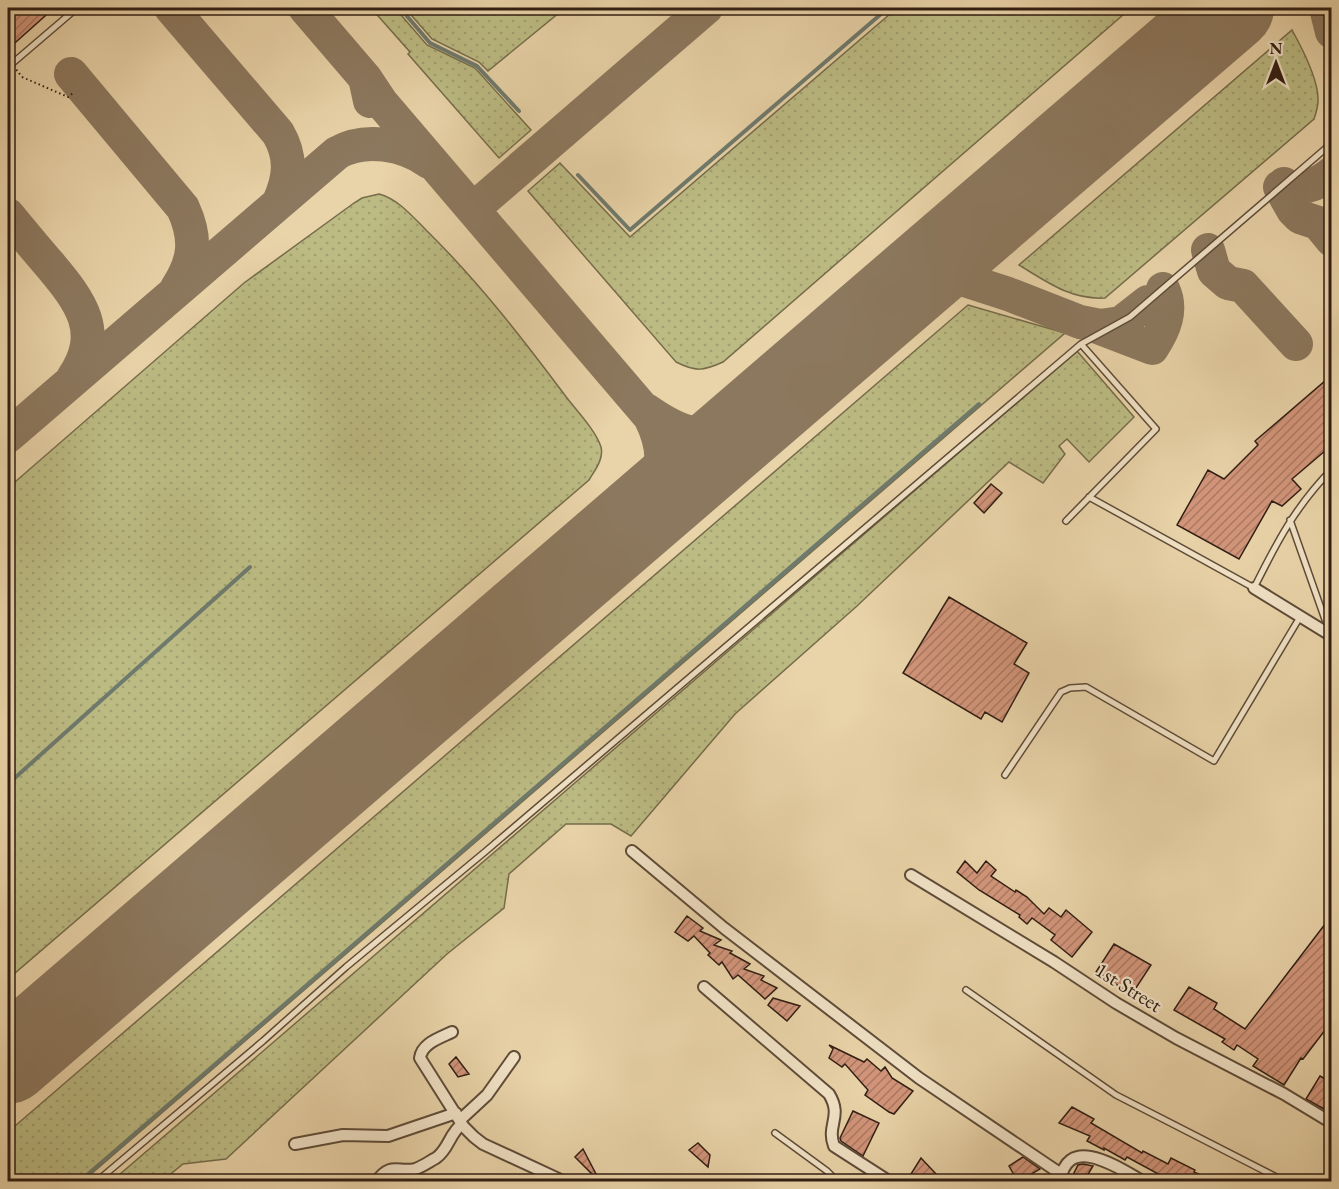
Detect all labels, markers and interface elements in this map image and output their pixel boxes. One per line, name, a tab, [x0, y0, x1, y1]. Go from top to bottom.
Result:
north arrow	[1246, 33, 1306, 93]
text: N	[1270, 38, 1283, 59]
street label: 1st Street	[1091, 956, 1168, 1018]

